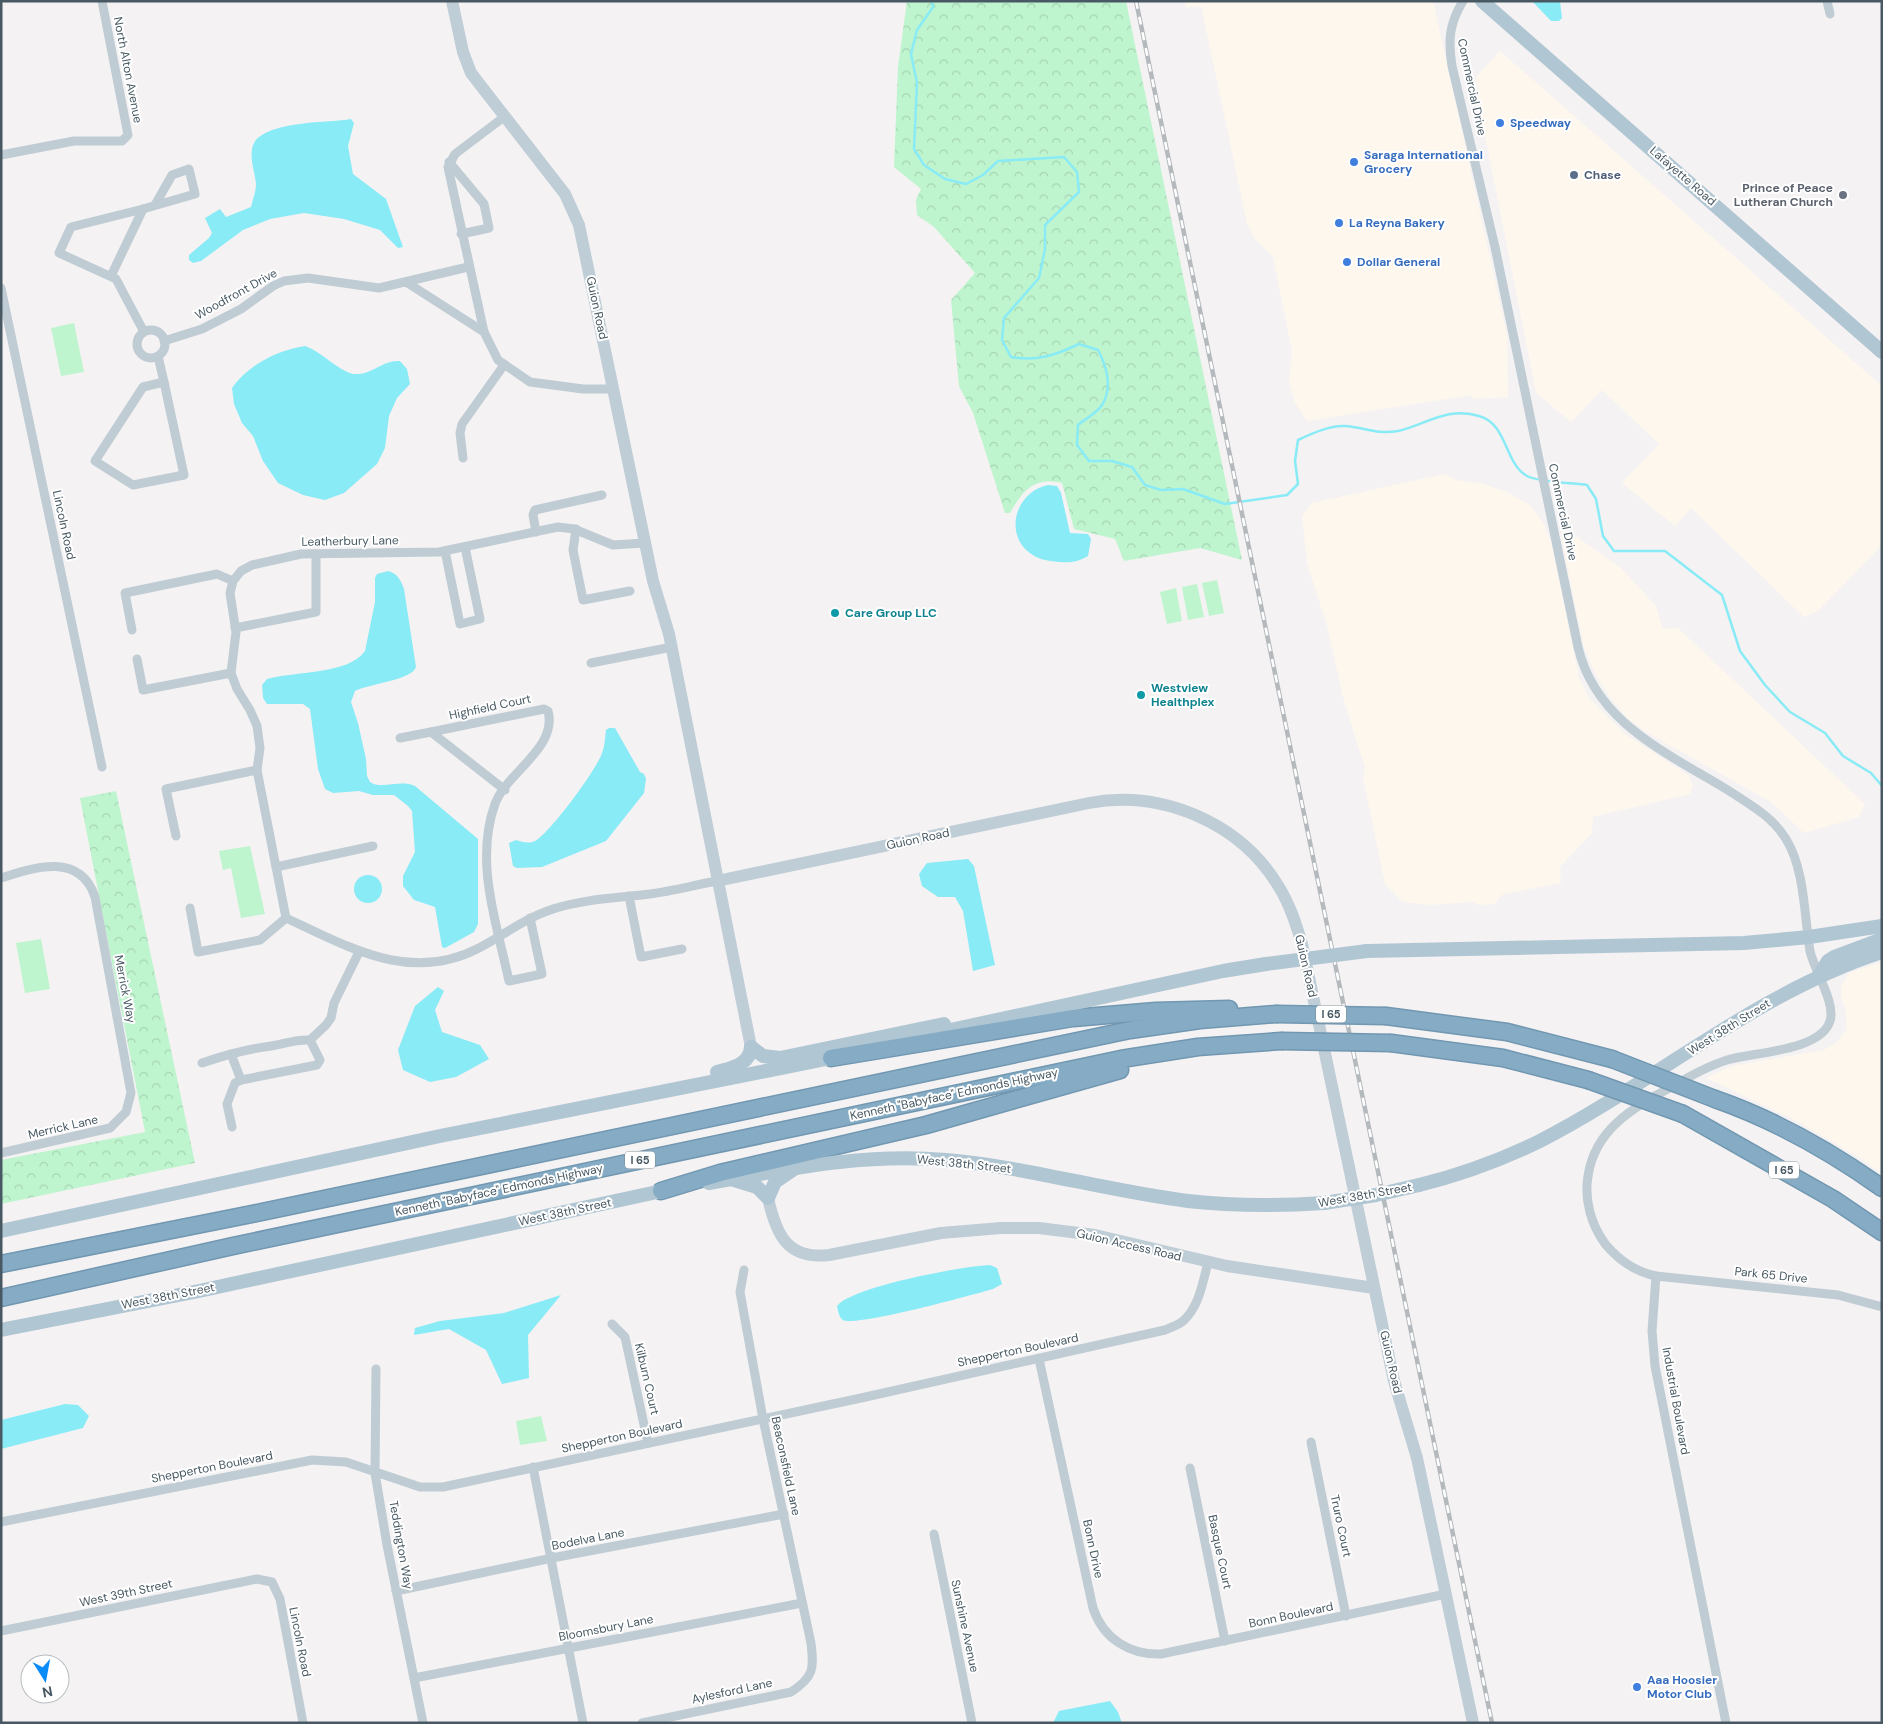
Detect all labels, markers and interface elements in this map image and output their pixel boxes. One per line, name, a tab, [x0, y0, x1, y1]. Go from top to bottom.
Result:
street label: North Alton Avenue	[110, 16, 146, 125]
street label: Commercial Drive	[1454, 37, 1490, 137]
place label: Speedway	[1510, 115, 1572, 131]
marker: Speedway	[1494, 117, 1506, 129]
street label: Lafayette Road	[1646, 143, 1720, 209]
place label: Saraga International Grocery	[1364, 147, 1483, 177]
marker: Saraga International Grocery	[1348, 156, 1360, 168]
place label: Chase	[1584, 167, 1621, 183]
marker: Chase	[1568, 169, 1580, 181]
place label: Prince of Peace Lutheran Church	[1734, 180, 1833, 210]
marker: Prince of Peace Lutheran Church	[1837, 189, 1849, 201]
place label: La Reyna Bakery	[1349, 215, 1445, 231]
marker: La Reyna Bakery	[1333, 217, 1345, 229]
place label: Dollar General	[1357, 254, 1440, 270]
marker: Dollar General	[1341, 256, 1353, 268]
street label: Woodfront Drive	[192, 265, 280, 323]
street label: Guion Road	[583, 275, 611, 341]
street label: Commercial Drive	[1545, 462, 1581, 562]
street label: Lincoln Road	[49, 489, 79, 561]
street label: Leatherbury Lane	[301, 532, 399, 550]
place label: Care Group LLC	[845, 605, 937, 621]
marker: Care Group LLC	[829, 607, 841, 619]
place label: Westview Healthplex	[1151, 680, 1215, 710]
marker: Westview Healthplex	[1135, 689, 1147, 701]
street label: Highfield Court	[448, 690, 533, 723]
street label: Guion Road	[885, 825, 951, 853]
street label: Guion Road	[1291, 933, 1321, 999]
street label: Merrick Way	[111, 954, 139, 1025]
street label: West 38th Street	[1685, 995, 1774, 1059]
road number: I 65	[1316, 1006, 1346, 1022]
street label: Kenneth "Babyface" Edmonds Highway	[849, 1064, 1060, 1124]
street label: Merrick Lane	[26, 1111, 100, 1143]
street label: West 38th Street	[916, 1151, 1012, 1177]
road number: I 65	[625, 1152, 655, 1168]
street label: Kenneth "Babyface" Edmonds Highway	[394, 1160, 605, 1220]
road number: I 65	[1769, 1162, 1799, 1178]
street label: West 38th Street	[1317, 1179, 1413, 1211]
street label: West 38th Street	[517, 1194, 613, 1230]
street label: Guion Access Road	[1075, 1225, 1183, 1265]
street label: Park 65 Drive	[1734, 1263, 1808, 1287]
street label: West 38th Street	[120, 1279, 216, 1313]
street label: Shepperton Boulevard	[956, 1329, 1080, 1371]
street label: Guion Road	[1376, 1329, 1406, 1395]
street label: Kilburn Court	[631, 1342, 663, 1417]
street label: Industrial Boulevard	[1659, 1346, 1693, 1456]
street label: Shepperton Boulevard	[560, 1415, 684, 1457]
street label: Beaconsfield Lane	[768, 1415, 804, 1517]
street label: Shepperton Boulevard	[150, 1447, 274, 1487]
street label: Truro Court	[1327, 1493, 1356, 1559]
street label: Teddington Way	[385, 1499, 417, 1591]
street label: Basque Court	[1204, 1513, 1236, 1591]
street label: Bonn Drive	[1079, 1518, 1107, 1580]
street label: Bodelva Lane	[550, 1524, 626, 1554]
street label: West 39th Street	[78, 1575, 174, 1611]
street label: Sunshine Avenue	[947, 1578, 983, 1674]
street label: Bonn Boulevard	[1247, 1598, 1335, 1632]
street label: Lincoln Road	[285, 1606, 315, 1678]
street label: Bloomsbury Lane	[557, 1611, 655, 1645]
north arrow	[20, 1654, 70, 1704]
place label: Aaa Hoosier Motor Club	[1647, 1672, 1717, 1702]
street label: Aylesford Lane	[690, 1675, 774, 1707]
marker: Aaa Hoosier Motor Club	[1631, 1681, 1643, 1693]
text: N	[41, 1682, 54, 1702]

